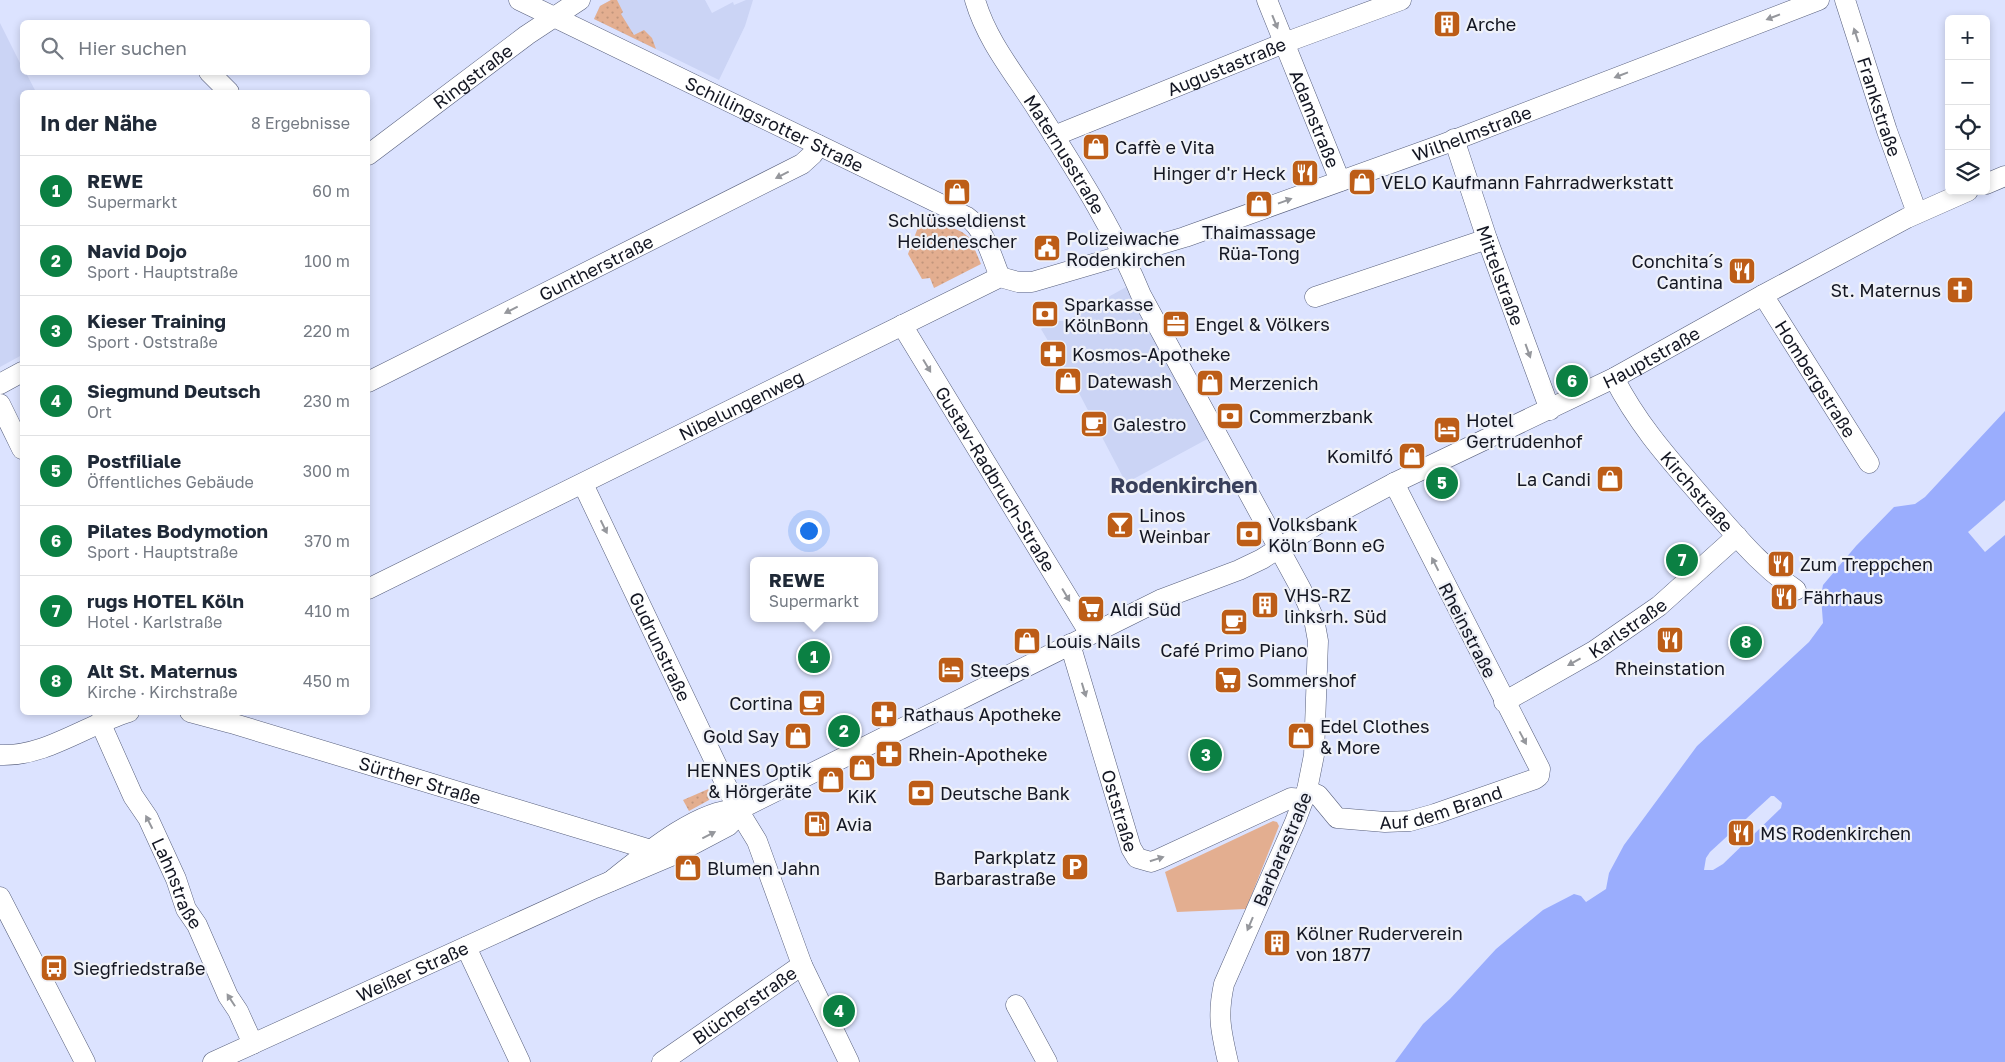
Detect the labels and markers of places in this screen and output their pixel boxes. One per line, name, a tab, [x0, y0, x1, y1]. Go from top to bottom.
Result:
building icon: Arche	[1432, 9, 1462, 39]
place label: Arche	[1466, 13, 1516, 35]
shop icon: Caffè e Vita	[1081, 132, 1111, 162]
place label: Caffè e Vita	[1115, 136, 1215, 158]
restaurant icon: Hinger d'r Heck	[1290, 158, 1320, 188]
place label: Hinger d'r Heck	[1153, 162, 1286, 184]
shop icon: VELO Kaufmann Fahrradwerkstatt	[1347, 167, 1377, 197]
place label: VELO Kaufmann Fahrradwerkstatt	[1381, 171, 1674, 193]
shop icon: Schlüsseldienst Heidenescher	[942, 177, 972, 207]
shop icon: Thaimassage Rüa-Tong	[1244, 189, 1274, 219]
place label: Schlüsseldienst Heidenescher	[888, 209, 1026, 252]
place label: Thaimassage Rüa-Tong	[1202, 221, 1316, 264]
place label: Polizeiwache Rodenkirchen	[1066, 227, 1186, 270]
public building icon: Polizeiwache Rodenkirchen	[1032, 233, 1062, 263]
place label: Conchita´s Cantina	[1632, 250, 1723, 293]
restaurant icon: Conchita´s Cantina	[1727, 256, 1757, 286]
church icon: St. Maternus	[1945, 275, 1975, 305]
place label: St. Maternus	[1831, 279, 1941, 301]
place label: Sparkasse KölnBonn	[1064, 293, 1153, 336]
bank icon: Sparkasse KölnBonn	[1030, 299, 1060, 329]
office icon: Engel & Völkers	[1161, 309, 1191, 339]
place label: Engel & Völkers	[1195, 313, 1330, 335]
pharmacy icon: Kosmos-Apotheke	[1038, 339, 1068, 369]
place label: Kosmos-Apotheke	[1072, 343, 1230, 365]
pin: 6	[1556, 362, 1588, 400]
shop icon: Datewash	[1053, 366, 1083, 396]
shop icon: Merzenich	[1195, 368, 1225, 398]
place label: Datewash	[1087, 370, 1172, 392]
place label: Merzenich	[1229, 372, 1319, 394]
bank icon: Commerzbank	[1215, 401, 1245, 431]
place label: Commerzbank	[1249, 405, 1373, 427]
cafe icon: Galestro	[1079, 409, 1109, 439]
place label: Hotel Gertrudenhof	[1466, 409, 1583, 452]
place label: Galestro	[1113, 413, 1186, 435]
hotel icon: Hotel Gertrudenhof	[1432, 415, 1462, 445]
shop icon: Komilfó	[1397, 441, 1427, 471]
place label: Komilfó	[1327, 445, 1393, 467]
pin: 5	[1426, 464, 1458, 502]
shop icon: La Candi	[1595, 464, 1625, 494]
place label: La Candi	[1517, 468, 1591, 490]
place label: Linos Weinbar	[1139, 504, 1210, 547]
bar icon: Linos Weinbar	[1105, 510, 1135, 540]
place label: Volksbank Köln Bonn eG	[1268, 513, 1385, 556]
bank icon: Volksbank Köln Bonn eG	[1234, 519, 1264, 549]
pin: 7	[1666, 541, 1698, 579]
restaurant icon: Zum Treppchen	[1766, 549, 1796, 579]
place label: Zum Treppchen	[1800, 553, 1933, 575]
restaurant icon: Fährhaus	[1769, 582, 1799, 612]
place label: VHS-RZ linksrh. Süd	[1284, 584, 1387, 627]
place label: Fährhaus	[1803, 586, 1883, 608]
building icon: VHS-RZ linksrh. Süd	[1250, 590, 1280, 620]
supermarket icon: Aldi Süd	[1076, 594, 1106, 624]
place label: Aldi Süd	[1110, 598, 1181, 620]
cafe icon: Café Primo Piano	[1219, 607, 1249, 637]
pin: 8	[1730, 623, 1762, 661]
restaurant icon: Rheinstation	[1655, 625, 1685, 655]
shop icon: Louis Nails	[1012, 626, 1042, 656]
place label: Louis Nails	[1046, 630, 1141, 652]
pin: 1	[798, 638, 830, 676]
place label: Café Primo Piano	[1160, 639, 1308, 661]
hotel icon: Steeps	[936, 655, 966, 685]
place label: Rheinstation	[1615, 657, 1725, 679]
place label: Steeps	[970, 659, 1030, 681]
supermarket icon: Sommershof	[1213, 665, 1243, 695]
place label: Sommershof	[1247, 669, 1357, 691]
cafe icon: Cortina	[797, 688, 827, 718]
place label: Cortina	[729, 692, 793, 714]
pharmacy icon: Rathaus Apotheke	[869, 699, 899, 729]
place label: Rathaus Apotheke	[903, 703, 1061, 725]
pin: 2	[828, 712, 860, 750]
place label: Edel Clothes & More	[1320, 715, 1429, 758]
shop icon: Gold Say	[783, 721, 813, 751]
shop icon: Edel Clothes & More	[1286, 721, 1316, 751]
place label: Gold Say	[703, 725, 779, 747]
pin: 3	[1190, 736, 1222, 774]
pharmacy icon: Rhein-Apotheke	[874, 739, 904, 769]
place label: Rhein-Apotheke	[908, 743, 1047, 765]
shop icon: KiK	[847, 753, 877, 783]
place label: HENNES Optik & Hörgeräte	[686, 759, 812, 802]
shop icon: HENNES Optik & Hörgeräte	[816, 765, 846, 795]
bank icon: Deutsche Bank	[906, 778, 936, 808]
place label: Deutsche Bank	[940, 782, 1070, 804]
place label: KiK	[847, 785, 877, 807]
fuel station icon: Avia	[802, 809, 832, 839]
place label: Avia	[836, 813, 872, 835]
restaurant icon: MS Rodenkirchen	[1726, 818, 1756, 848]
place label: MS Rodenkirchen	[1760, 822, 1911, 844]
place label: Parkplatz Barbarastraße	[934, 846, 1056, 889]
parking icon: Parkplatz Barbarastraße	[1060, 852, 1090, 882]
shop icon: Blumen Jahn	[673, 853, 703, 883]
place label: Blumen Jahn	[707, 857, 820, 879]
place label: Kölner Ruderverein von 1877	[1296, 922, 1463, 965]
building icon: Kölner Ruderverein von 1877	[1262, 928, 1292, 958]
bus stop icon: Siegfriedstraße	[39, 953, 69, 983]
place label: Siegfriedstraße	[73, 957, 205, 979]
pin: 4	[823, 992, 855, 1030]

